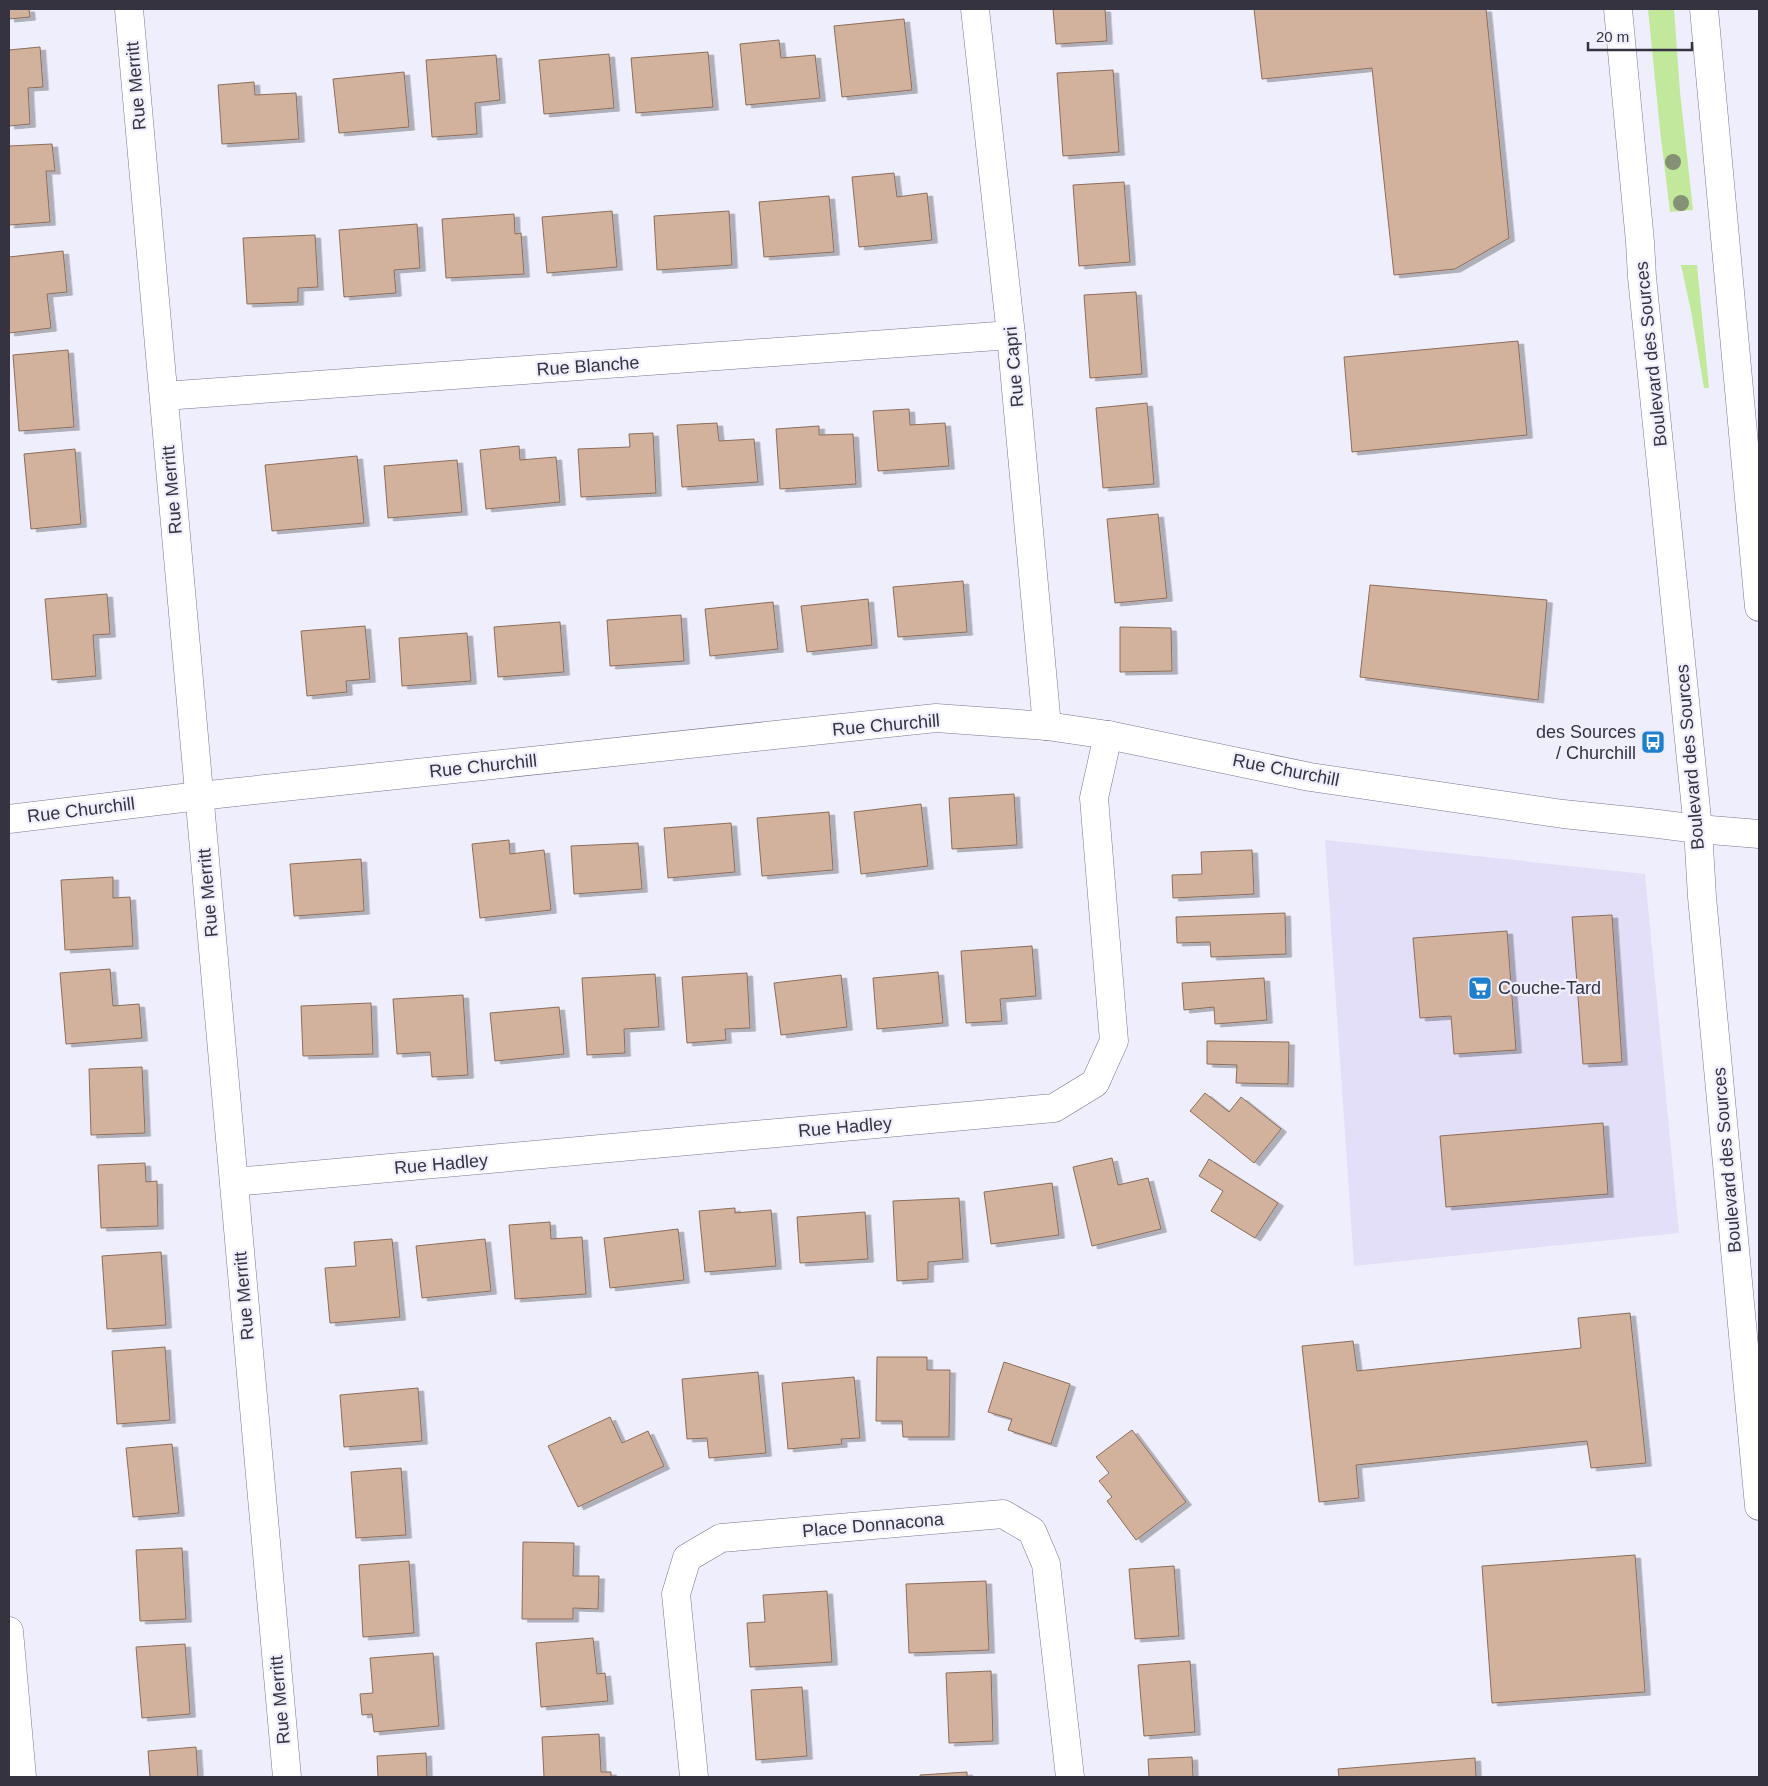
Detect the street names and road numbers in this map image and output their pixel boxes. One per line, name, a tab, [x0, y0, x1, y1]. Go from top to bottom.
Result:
street label: Rue Merritt	[122, 41, 150, 131]
street label: Boulevard des Sources	[1631, 260, 1671, 448]
street label: Rue Capri	[1001, 326, 1027, 408]
street label: Rue Blanche	[536, 352, 640, 380]
street label: Rue Merritt	[158, 445, 186, 535]
street label: Boulevard des Sources	[1672, 663, 1708, 851]
street label: Rue Churchill	[831, 710, 941, 740]
street label: Rue Churchill	[428, 750, 538, 782]
street label: Rue Churchill	[1231, 750, 1341, 790]
street label: Rue Churchill	[26, 793, 136, 827]
street label: Rue Merritt	[194, 848, 222, 938]
street label: Boulevard des Sources	[1709, 1066, 1745, 1254]
street label: Rue Hadley	[797, 1113, 893, 1141]
street label: Rue Hadley	[393, 1150, 489, 1178]
street label: Rue Merritt	[230, 1251, 258, 1341]
street label: Place Donnacona	[801, 1509, 946, 1541]
street label: Rue Merritt	[266, 1655, 294, 1745]

